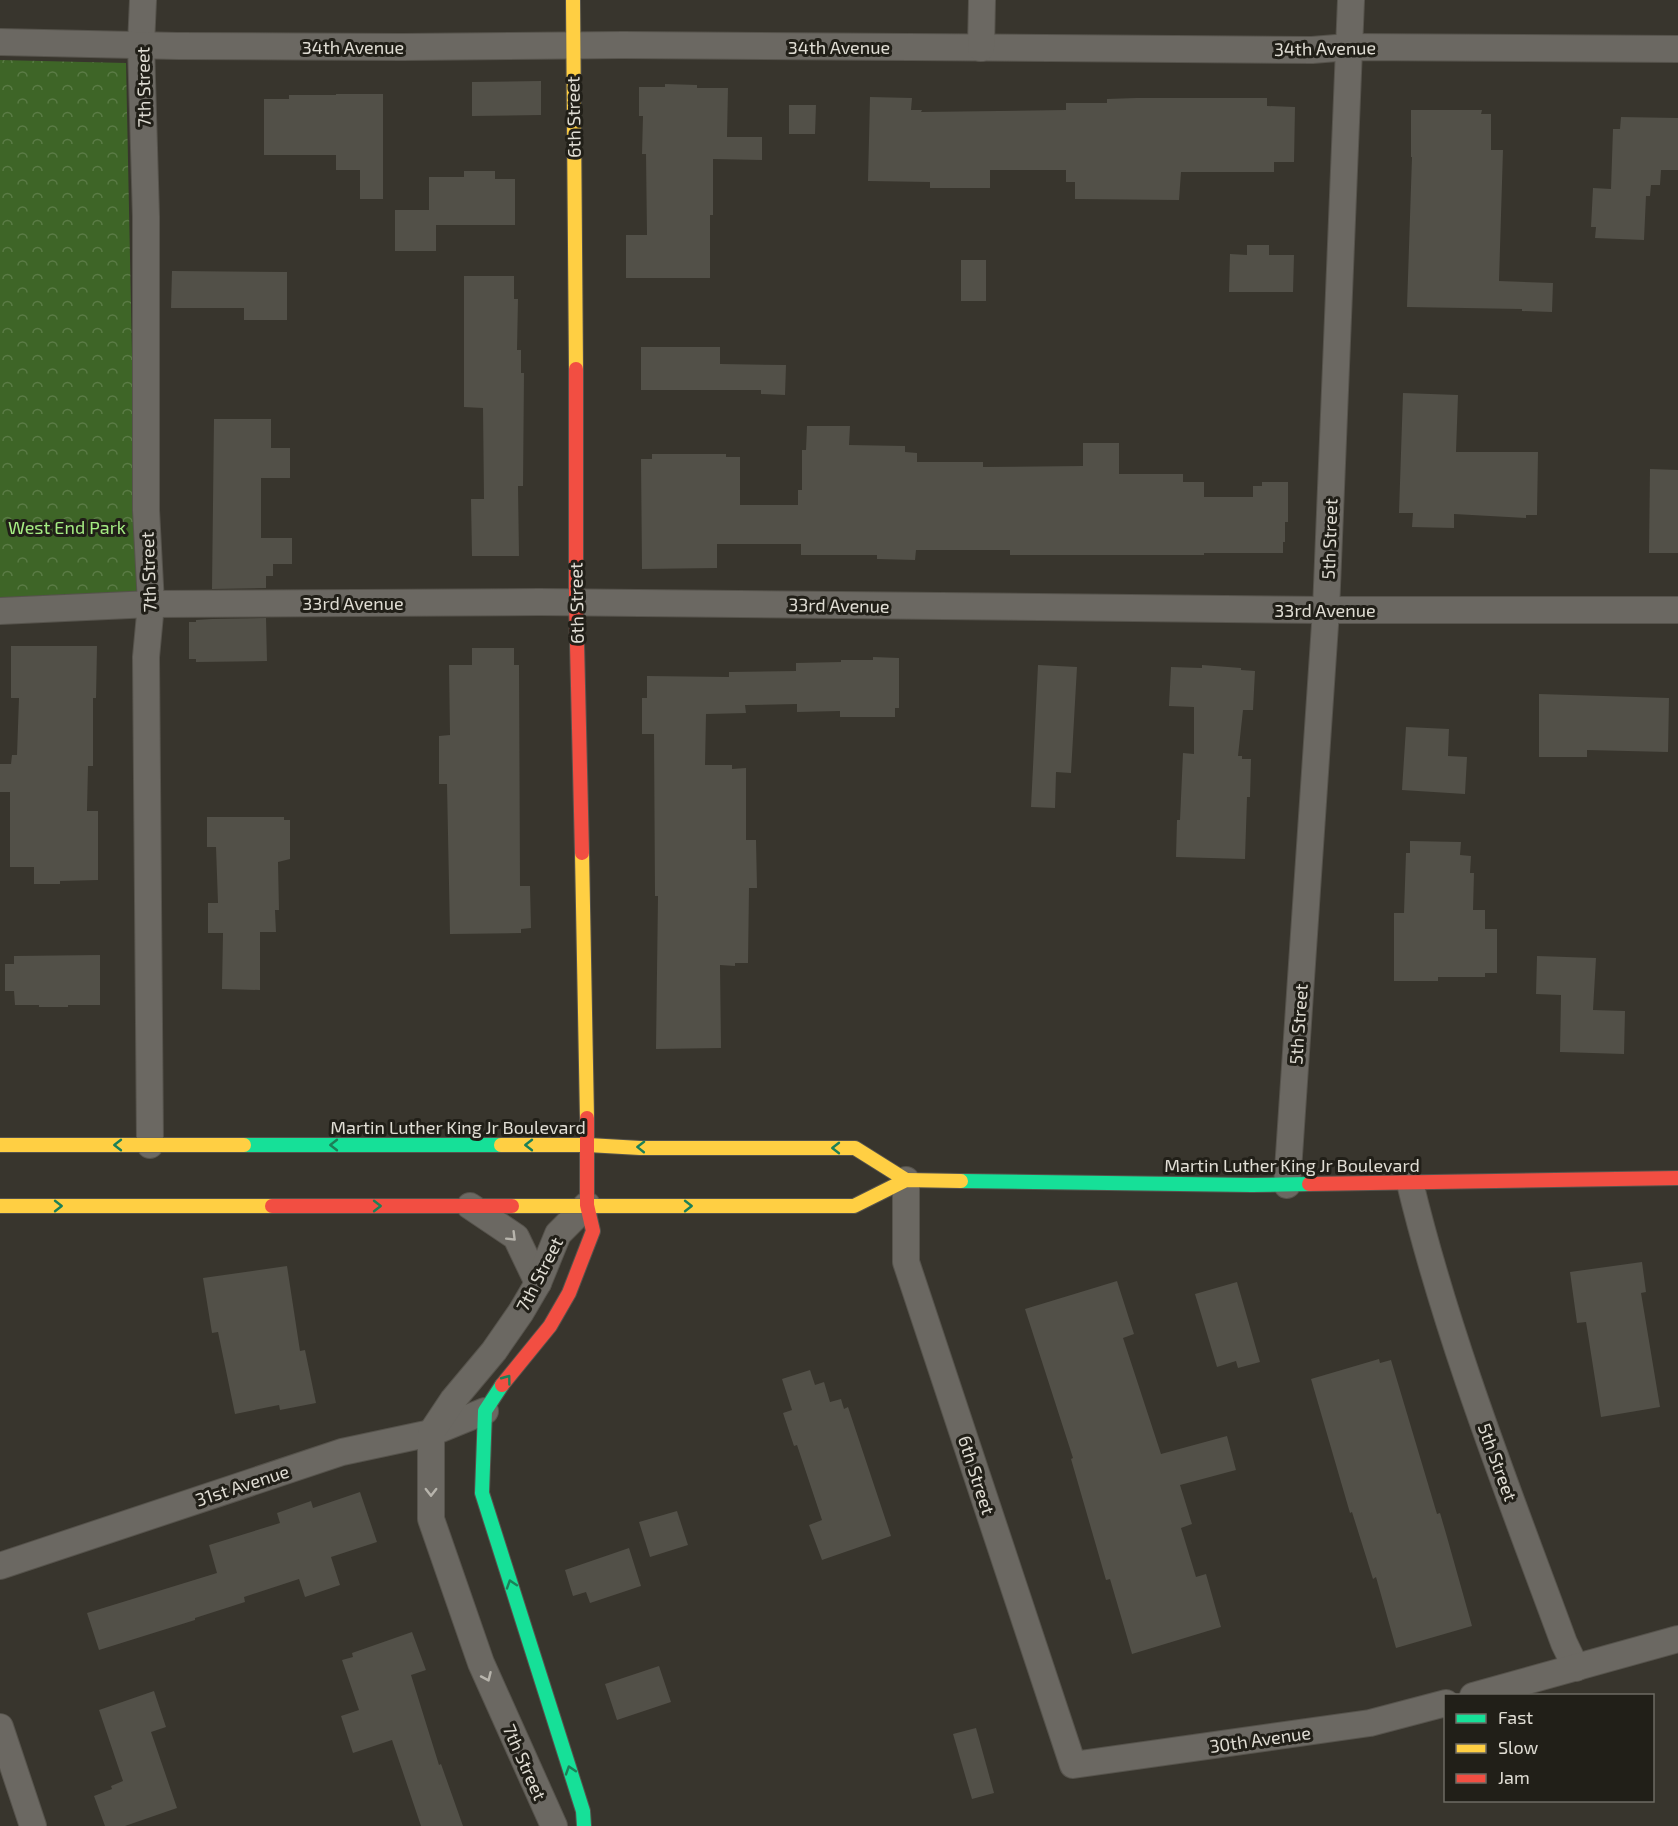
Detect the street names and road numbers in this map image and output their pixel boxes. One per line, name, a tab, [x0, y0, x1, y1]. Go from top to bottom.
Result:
street label: 34th Avenue	[302, 36, 404, 58]
street label: 34th Avenue	[788, 36, 890, 58]
street label: 34th Avenue	[1274, 36, 1376, 60]
street label: 7th Street	[131, 46, 155, 127]
street label: 6th Street	[561, 76, 585, 158]
street label: 5th Street	[1317, 498, 1341, 580]
street label: 7th Street	[136, 531, 160, 613]
street label: 6th Street	[564, 562, 588, 644]
street label: 33rd Avenue	[302, 592, 404, 614]
street label: 33rd Avenue	[788, 593, 890, 617]
street label: 33rd Avenue	[1274, 599, 1376, 621]
street label: 5th Street	[1284, 983, 1312, 1065]
street label: Martin Luther King Jr Boulevard	[330, 1116, 586, 1138]
street label: Martin Luther King Jr Boulevard	[1164, 1154, 1420, 1176]
street label: 7th Street	[511, 1233, 567, 1315]
street label: 5th Street	[1474, 1420, 1522, 1504]
street label: 6th Street	[954, 1433, 1000, 1517]
street label: 31st Avenue	[192, 1460, 292, 1510]
street label: 7th Street	[499, 1721, 551, 1803]
street label: 30th Avenue	[1208, 1721, 1312, 1757]

